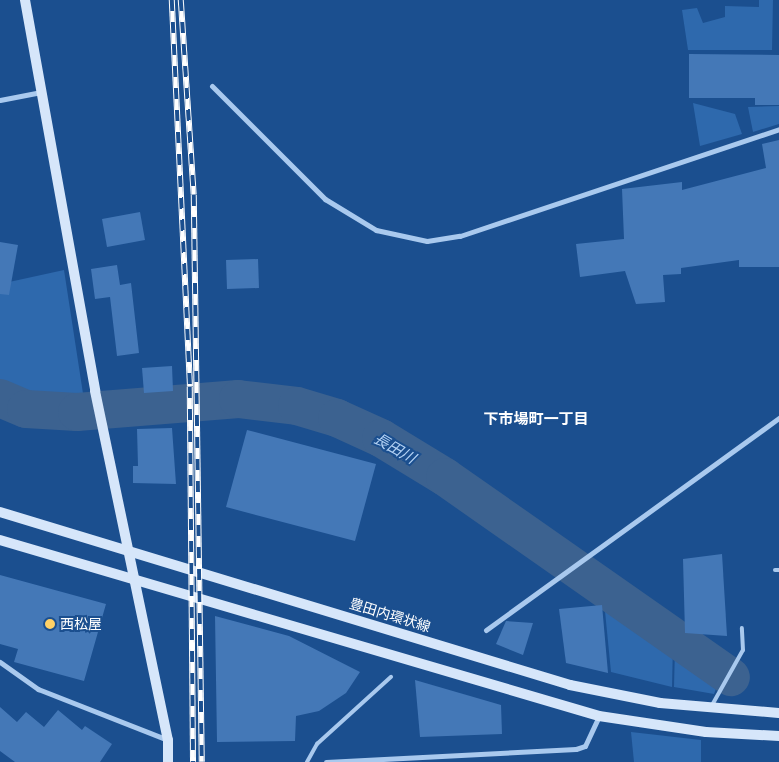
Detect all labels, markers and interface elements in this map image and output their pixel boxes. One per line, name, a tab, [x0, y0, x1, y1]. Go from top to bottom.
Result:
district label: 下市場町一丁目	[484, 410, 588, 428]
water label: 長田川	[371, 429, 419, 467]
street label: 豊田内環状線	[347, 595, 433, 635]
place label: 西松屋	[60, 616, 102, 632]
marker: 西松屋	[44, 618, 56, 630]

